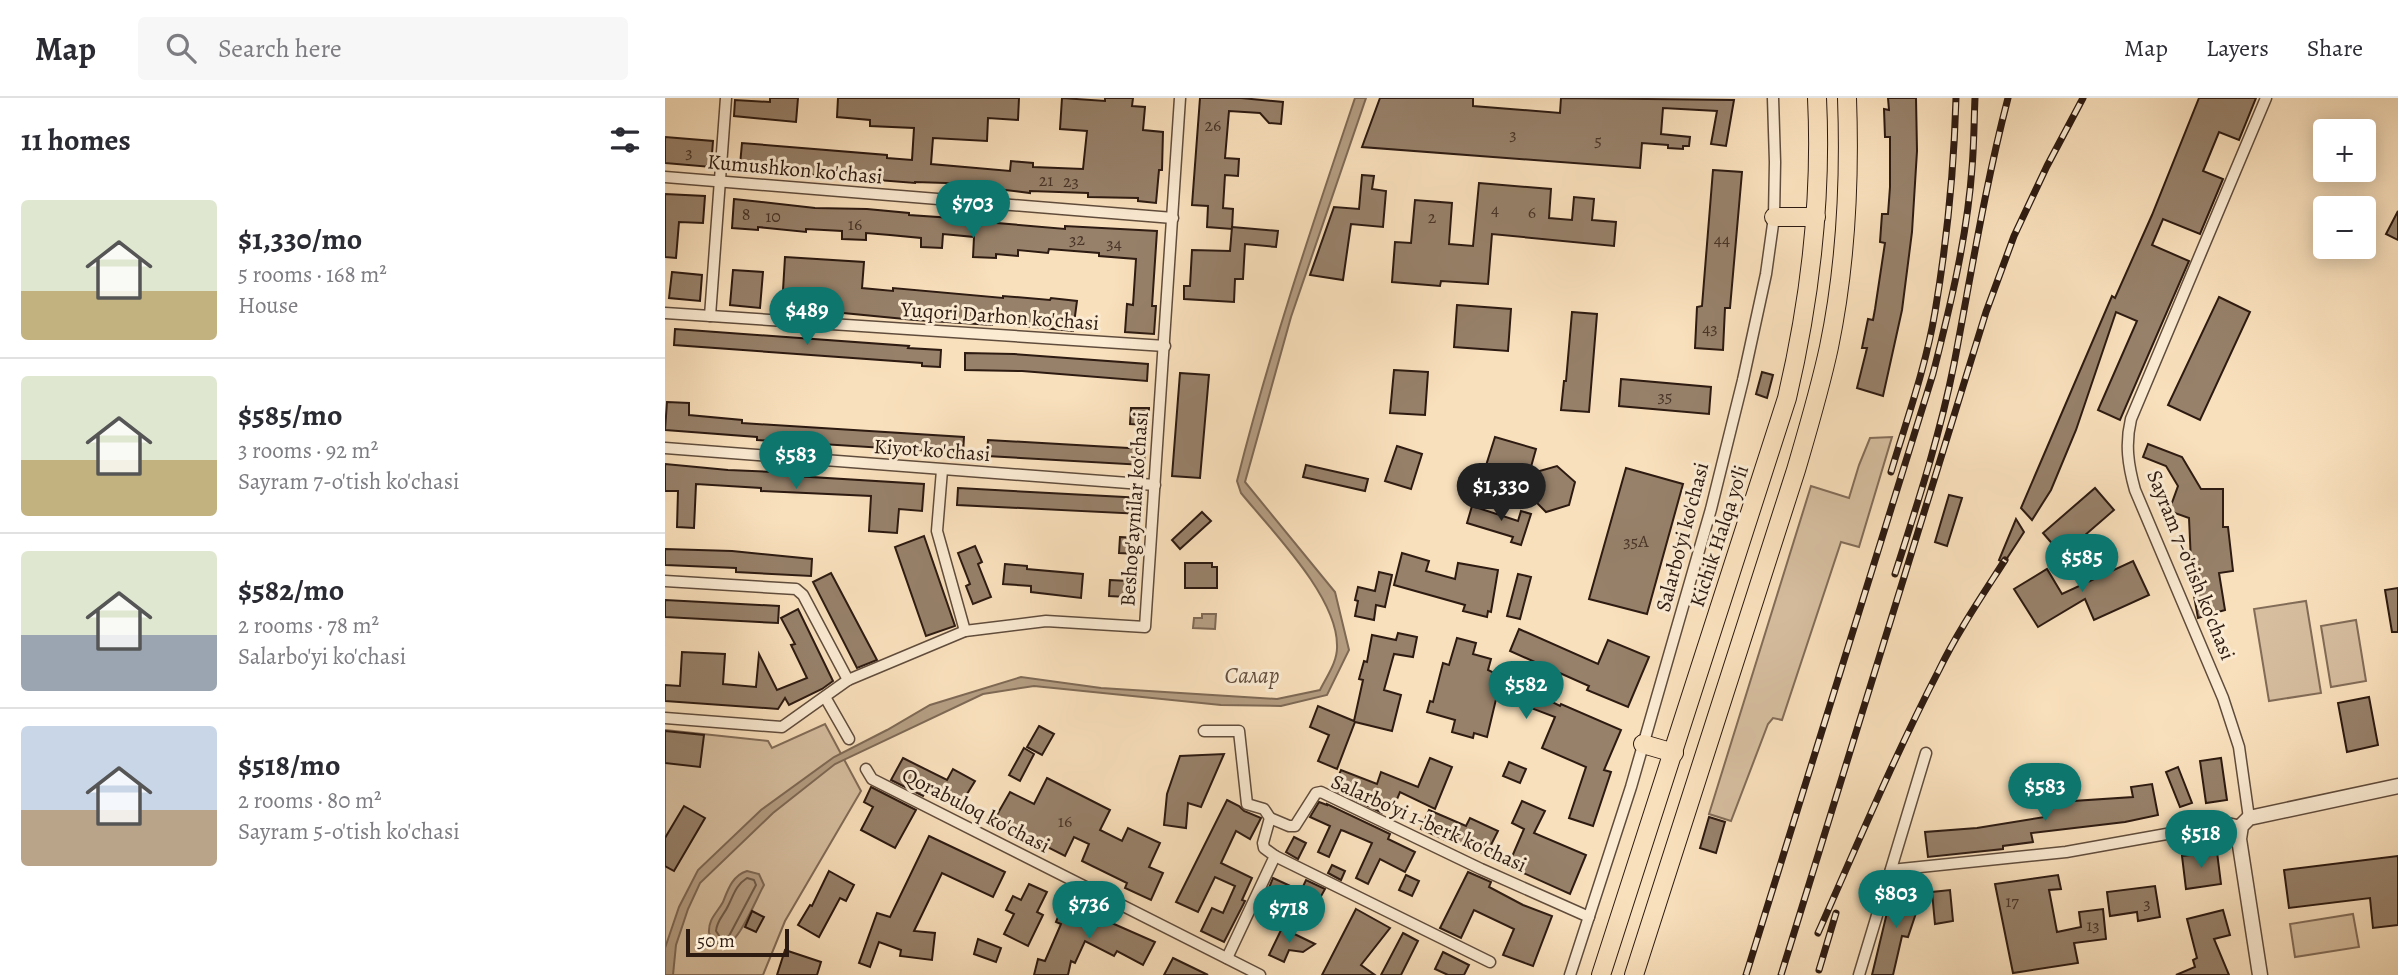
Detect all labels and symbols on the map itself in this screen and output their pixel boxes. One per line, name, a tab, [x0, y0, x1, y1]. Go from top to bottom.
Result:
house number: 26	[1205, 113, 1221, 137]
house number: 3	[1509, 122, 1517, 146]
house number: 5	[1594, 128, 1602, 152]
house number: 3	[685, 140, 693, 164]
street label: Kumushkon ko'chasi	[706, 147, 884, 191]
house number: 21	[1039, 168, 1053, 192]
house number: 23	[1063, 169, 1079, 193]
pin: $703	[932, 180, 1014, 240]
house number: 4	[1491, 197, 1499, 221]
house number: 6	[1528, 200, 1536, 224]
house number: 8	[742, 202, 750, 226]
house number: 10	[765, 204, 781, 228]
house number: 2	[1428, 205, 1437, 229]
house number: 16	[848, 212, 862, 236]
house number: 32	[1069, 227, 1085, 251]
house number: 44	[1714, 227, 1730, 251]
house number: 34	[1106, 231, 1122, 255]
pin: $489	[766, 288, 848, 347]
street label: Yuqori Darhon ko'chasi	[899, 295, 1100, 337]
house number: 43	[1702, 316, 1718, 340]
house number: 35	[1657, 384, 1673, 408]
street label: Beshog'aynilar ko'chasi	[1113, 410, 1155, 607]
pin: $583	[755, 432, 837, 491]
street label: Kiyot ko'chasi	[873, 432, 991, 468]
street label: Salarbo'yi ko'chasi	[1649, 459, 1715, 615]
street label: Kichik Halqa yo'li	[1683, 461, 1755, 611]
pin: $1,330	[1444, 464, 1558, 523]
street label: Sayram 7-o'tish ko'chasi	[2140, 466, 2242, 664]
house number: 35A	[1623, 529, 1649, 553]
pin: $585	[2041, 534, 2123, 594]
water label: Салар	[1225, 660, 1279, 691]
pin: $582	[1485, 662, 1567, 721]
street label: Qorabuloq ko'chasi	[897, 761, 1055, 859]
pin: $583	[2004, 764, 2086, 823]
street label: Salarbo'yi 1-berk ko'chasi	[1327, 767, 1531, 879]
house number: 16	[1058, 809, 1072, 833]
pin: $518	[2160, 810, 2242, 870]
pin: $803	[1855, 870, 1937, 930]
pin: $736	[1048, 882, 1130, 941]
pin: $718	[1248, 886, 1330, 945]
house number: 17	[2005, 889, 2019, 913]
house number: 3	[2143, 891, 2151, 915]
house number: 13	[2086, 913, 2100, 937]
scale bar	[686, 926, 789, 958]

